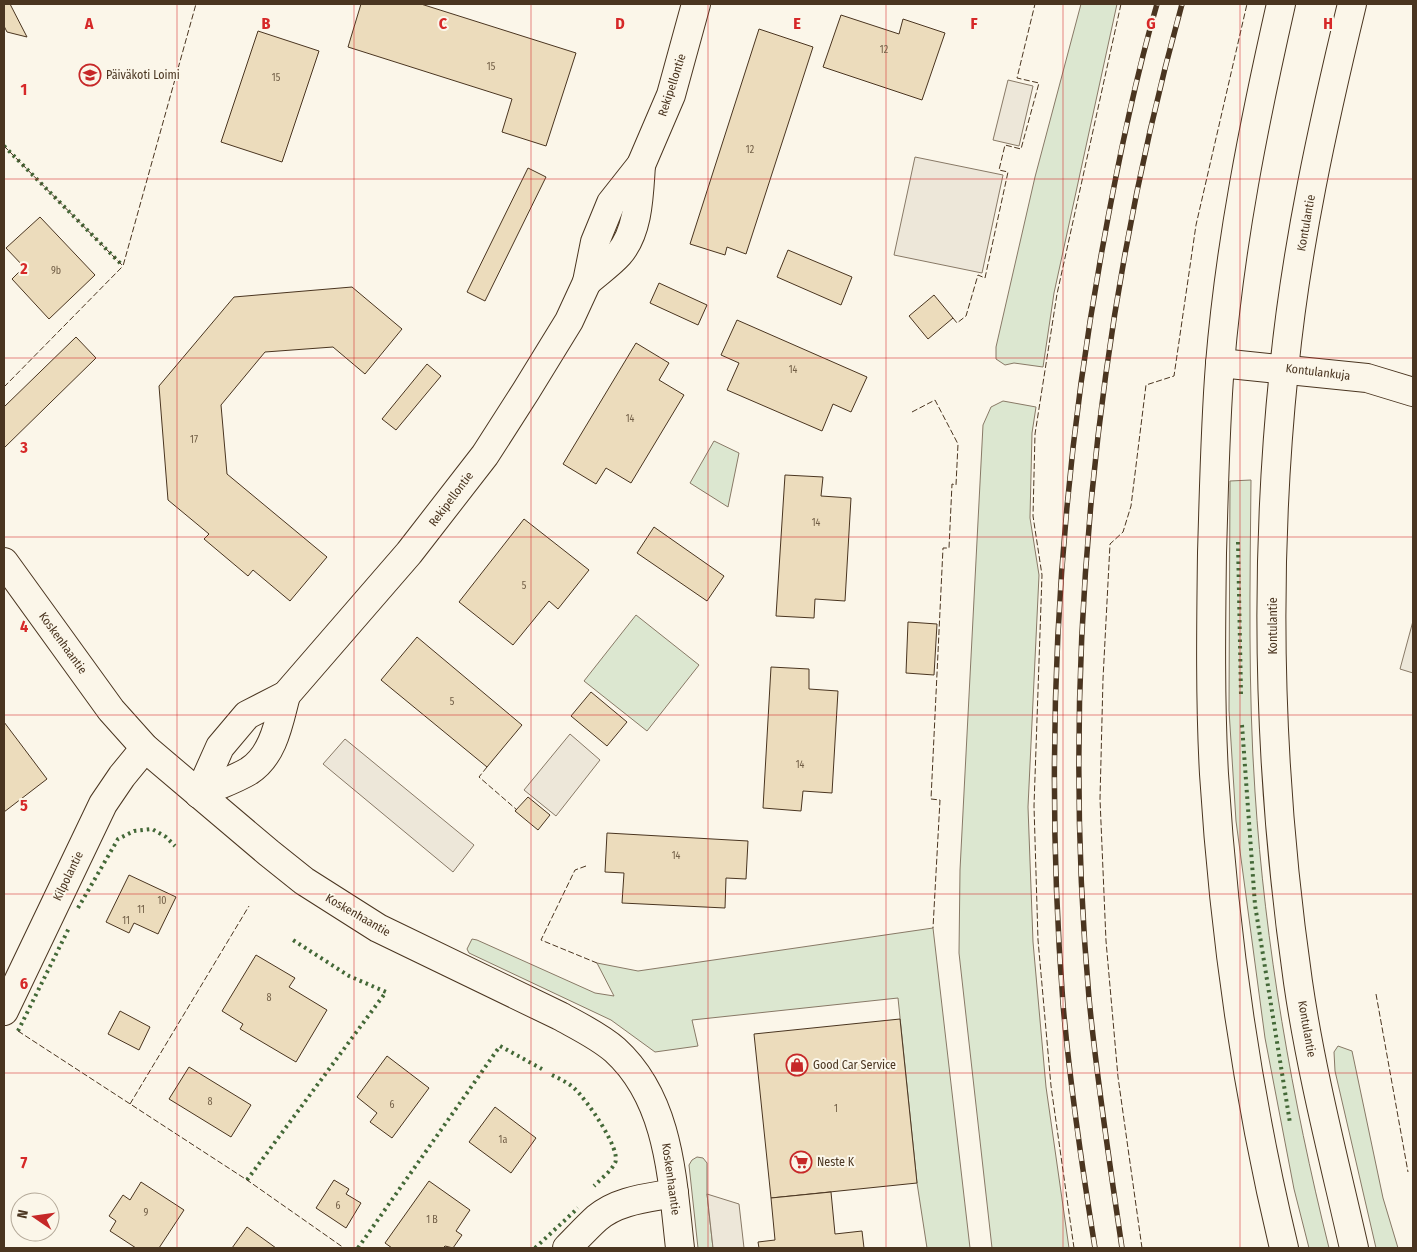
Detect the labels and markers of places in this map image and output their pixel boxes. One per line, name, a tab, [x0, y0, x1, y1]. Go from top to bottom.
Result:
school or university icon: Päiväkoti Loimi	[78, 63, 102, 87]
place label: Päiväkoti Loimi	[106, 68, 180, 82]
shop icon: Good Car Service	[785, 1053, 809, 1077]
place label: Good Car Service	[813, 1058, 896, 1072]
supermarket icon: Neste K	[789, 1150, 813, 1174]
place label: Neste K	[817, 1155, 855, 1169]

